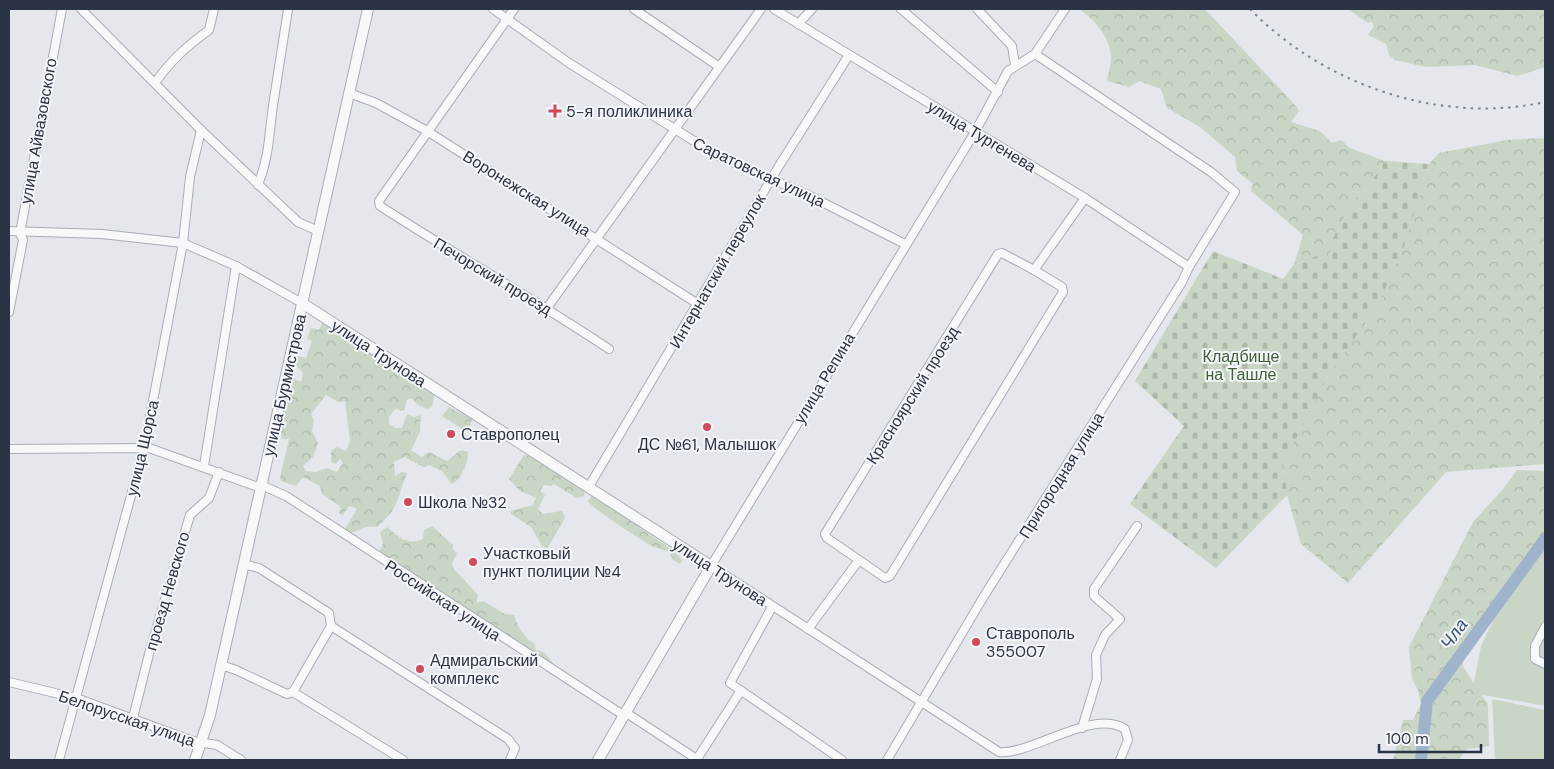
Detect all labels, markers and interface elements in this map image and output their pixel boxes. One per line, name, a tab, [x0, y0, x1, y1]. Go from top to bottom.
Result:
street label: улица Айвазовского	[15, 56, 62, 206]
street label: улица Тургенева	[924, 96, 1040, 177]
place label: 5-я поликлиника	[566, 101, 692, 122]
marker: 5-я поликлиника	[548, 104, 562, 118]
street label: Саратовская улица	[689, 133, 828, 212]
street label: Воронежская улица	[459, 146, 595, 241]
street label: Интернатский переулок	[665, 189, 771, 352]
street label: Печорский проезд	[430, 233, 556, 320]
street label: улица Бурмистрова	[258, 312, 311, 458]
street label: улица Трунова	[327, 315, 430, 392]
street label: Красноярский проезд	[861, 322, 964, 468]
street label: улица Репина	[789, 329, 860, 428]
park label: Кладбище на Ташле	[1203, 346, 1280, 385]
street label: улица Щорса	[121, 398, 164, 498]
street label: Пригородная улица	[1014, 408, 1109, 542]
marker: ДС №61, Малышок	[701, 421, 713, 433]
place label: Ставрополец	[461, 424, 560, 445]
marker: Ставрополец	[445, 428, 457, 440]
place label: ДС №61, Малышок	[638, 434, 777, 455]
place label: Школа №32	[418, 492, 507, 513]
marker: Школа №32	[402, 496, 414, 508]
street label: проезд Невского	[140, 529, 195, 653]
street label: улица Трунова	[668, 534, 771, 611]
place label: Участковый пункт полиции №4	[483, 543, 621, 582]
street label: Российская улица	[381, 555, 505, 646]
marker: Участковый пункт полиции №4	[467, 556, 479, 568]
water label: Чла	[1435, 614, 1473, 654]
place label: Ставрополь 355007	[986, 623, 1075, 662]
marker: Ставрополь 355007	[970, 636, 982, 648]
place label: Адмиральский комплекс	[430, 650, 538, 689]
marker: Адмиральский комплекс	[414, 663, 426, 675]
street label: Белорусская улица	[56, 685, 198, 752]
scale bar	[1379, 722, 1482, 754]
text: 100 m	[1386, 729, 1429, 749]

